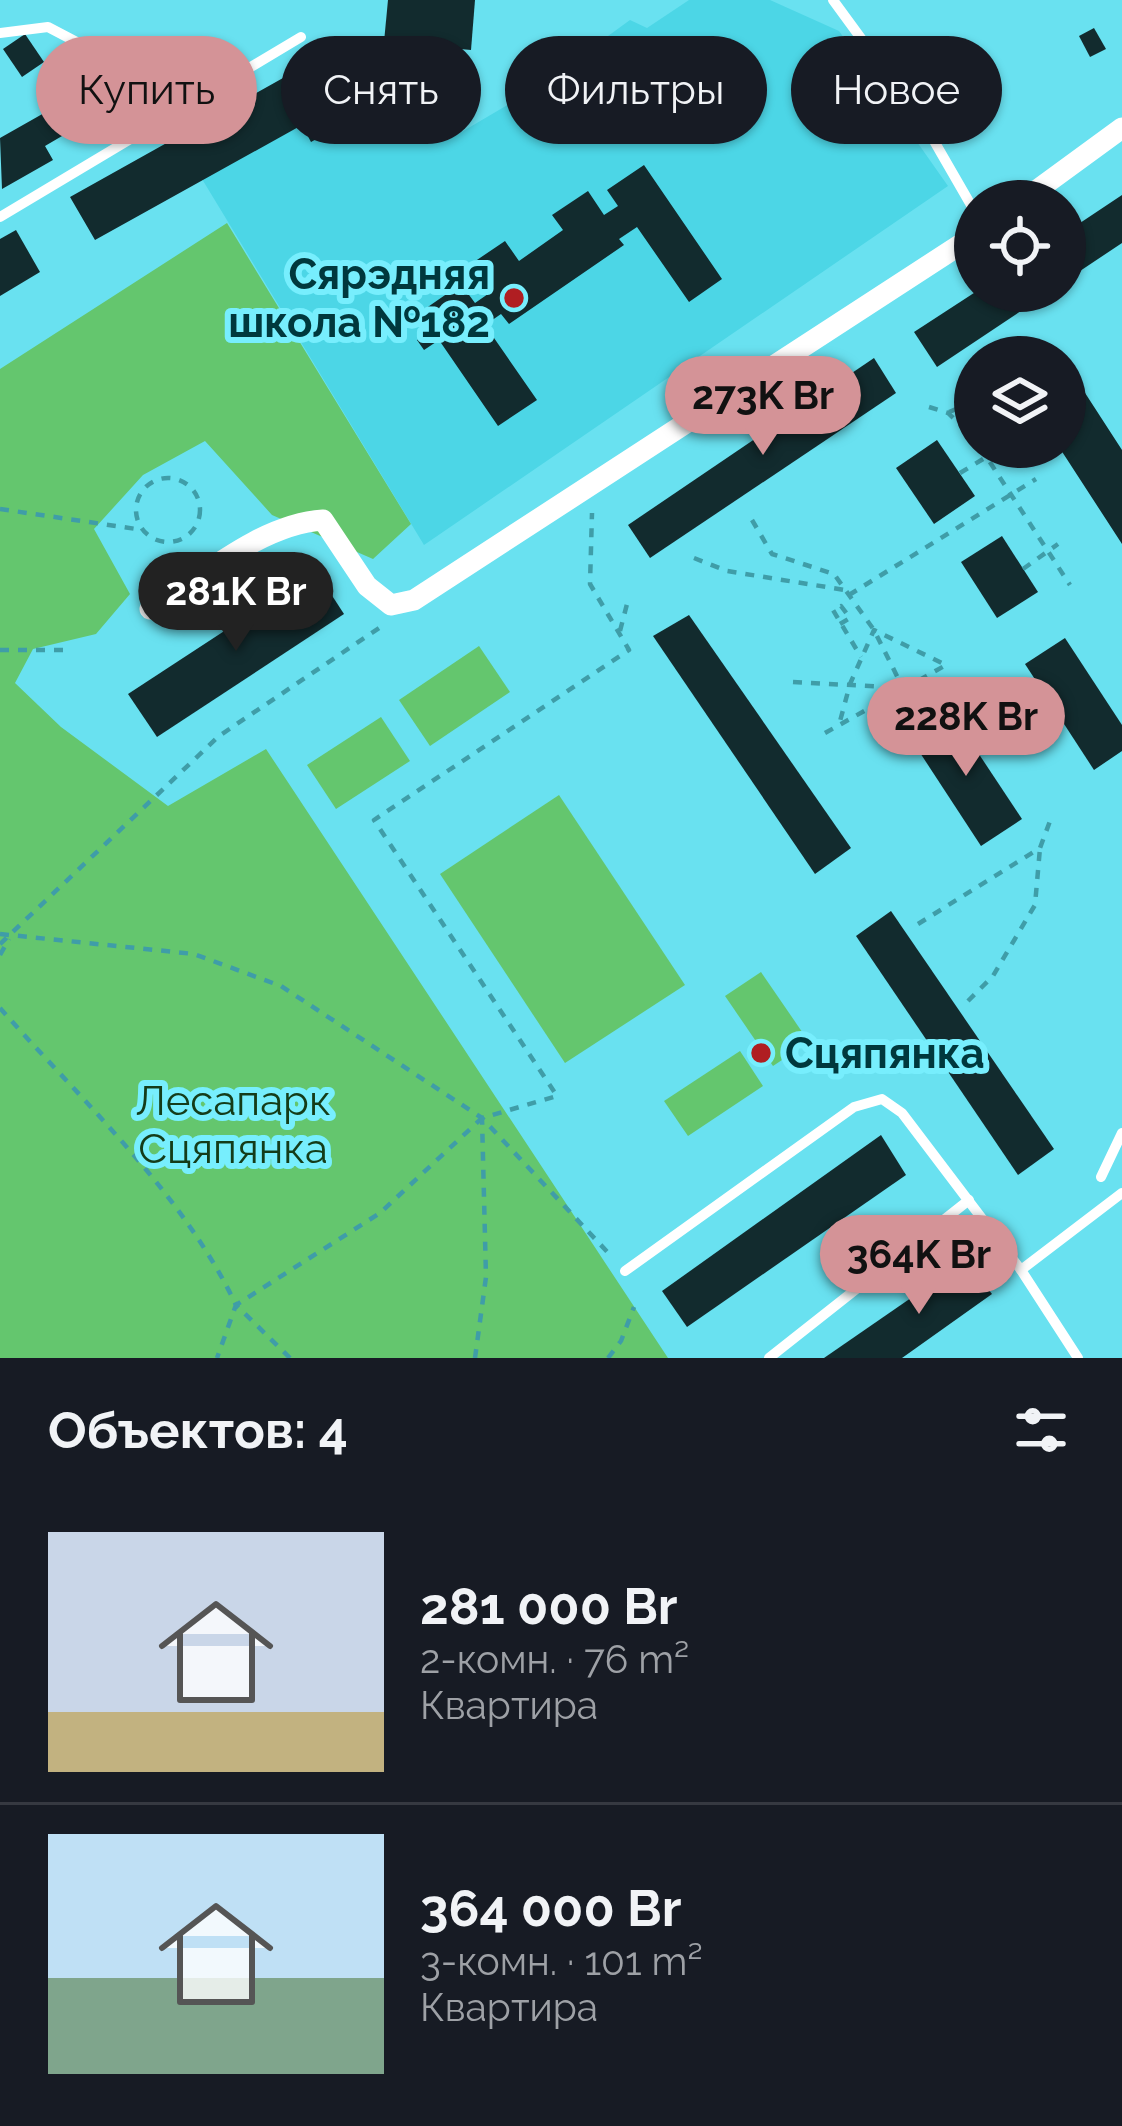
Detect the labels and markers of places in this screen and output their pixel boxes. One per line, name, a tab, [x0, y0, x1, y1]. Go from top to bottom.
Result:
place label: Сярэдняя школа №182	[228, 250, 490, 347]
marker: Сярэдняя школа №182	[501, 285, 527, 311]
pin: 273K Br	[652, 356, 874, 458]
pin: 281K Br	[125, 552, 347, 654]
pin: 228K Br	[855, 677, 1077, 779]
place label: Сцяпянка	[785, 1029, 985, 1078]
marker: Сцяпянка	[748, 1040, 774, 1066]
pin: 364K Br	[808, 1215, 1030, 1317]

